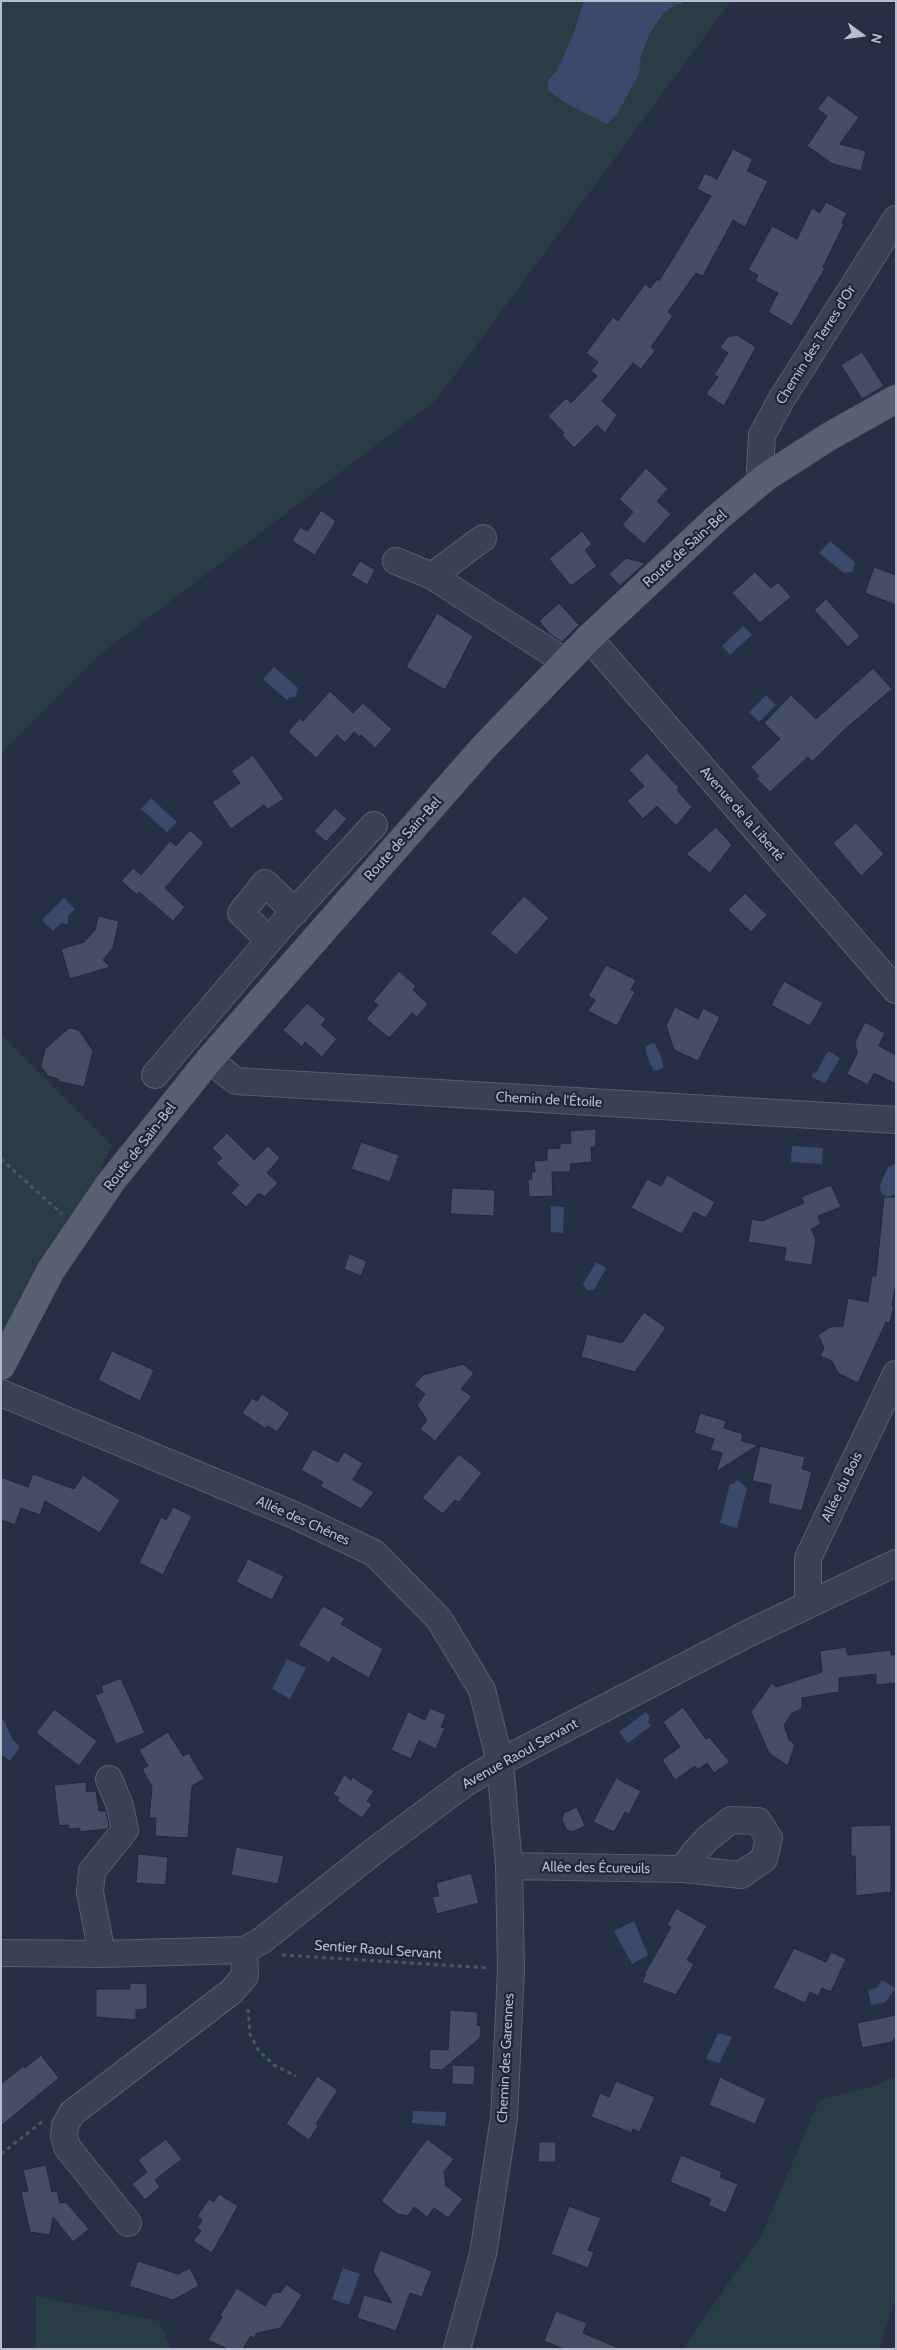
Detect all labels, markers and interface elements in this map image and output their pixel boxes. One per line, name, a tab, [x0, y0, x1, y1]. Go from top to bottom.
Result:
north arrow	[837, 10, 887, 60]
text: N	[867, 32, 886, 46]
street label: Chemin des Terres d'Or	[773, 282, 859, 408]
street label: Route de Sain-Bel	[640, 507, 730, 591]
street label: Avenue de la Liberté	[696, 763, 788, 865]
street label: Route de Sain-Bel	[361, 794, 445, 884]
street label: Chemin de l'Étoile	[495, 1089, 603, 1111]
street label: Route de Sain-Bel	[101, 1100, 179, 1194]
street label: Allée du Bois	[818, 1449, 866, 1525]
street label: Allée des Chênes	[254, 1493, 352, 1549]
street label: Avenue Raoul Servant	[459, 1715, 581, 1793]
street label: Allée des Écureuils	[542, 1859, 650, 1877]
street label: Sentier Raoul Servant	[314, 1937, 442, 1963]
street label: Chemin des Garennes	[494, 1993, 518, 2123]

